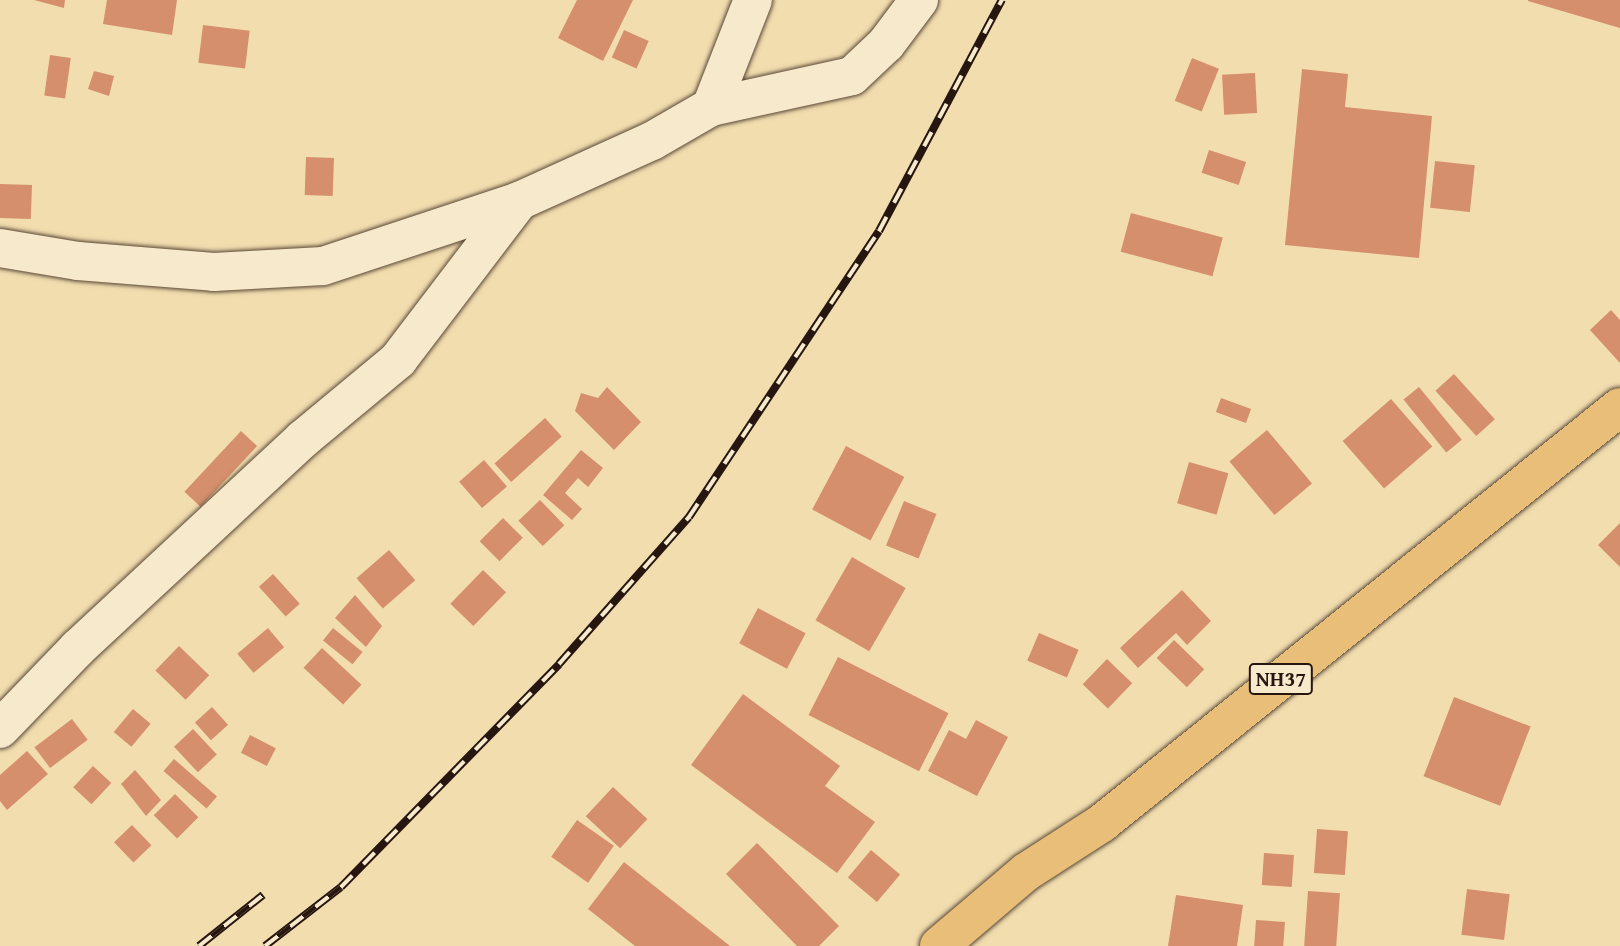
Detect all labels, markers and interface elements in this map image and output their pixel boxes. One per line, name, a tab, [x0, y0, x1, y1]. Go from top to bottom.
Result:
road number: NH37	[1248, 662, 1314, 696]

